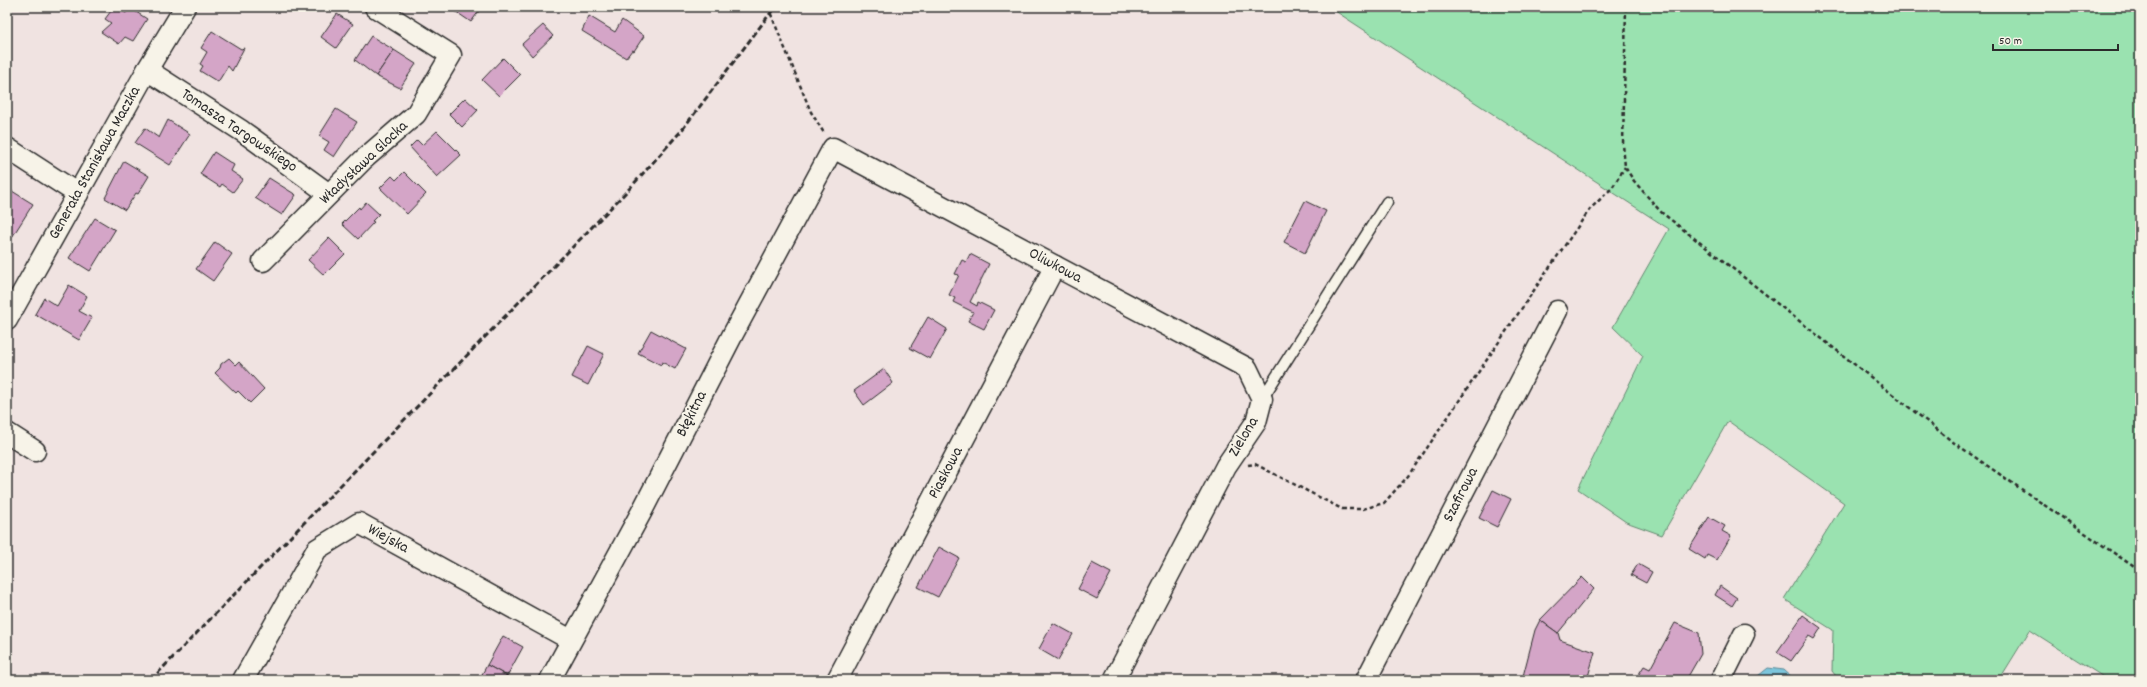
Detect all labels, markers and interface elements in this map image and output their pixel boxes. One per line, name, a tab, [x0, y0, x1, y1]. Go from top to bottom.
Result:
scale bar	[1993, 26, 2118, 52]
text: 50 m	[1999, 33, 2022, 50]
street label: Generała Stanisława Maczka	[43, 82, 147, 244]
street label: Tomasza Targowskiego	[176, 83, 302, 179]
street label: Władysława Glocka	[314, 115, 414, 210]
street label: Oliwkowa	[1024, 242, 1086, 290]
street label: Błękitna	[671, 387, 714, 441]
street label: Zielona	[1223, 412, 1265, 461]
street label: Piaskowa	[923, 442, 970, 503]
street label: Szafirowa	[1437, 463, 1485, 526]
street label: Wiejska	[363, 518, 413, 560]

